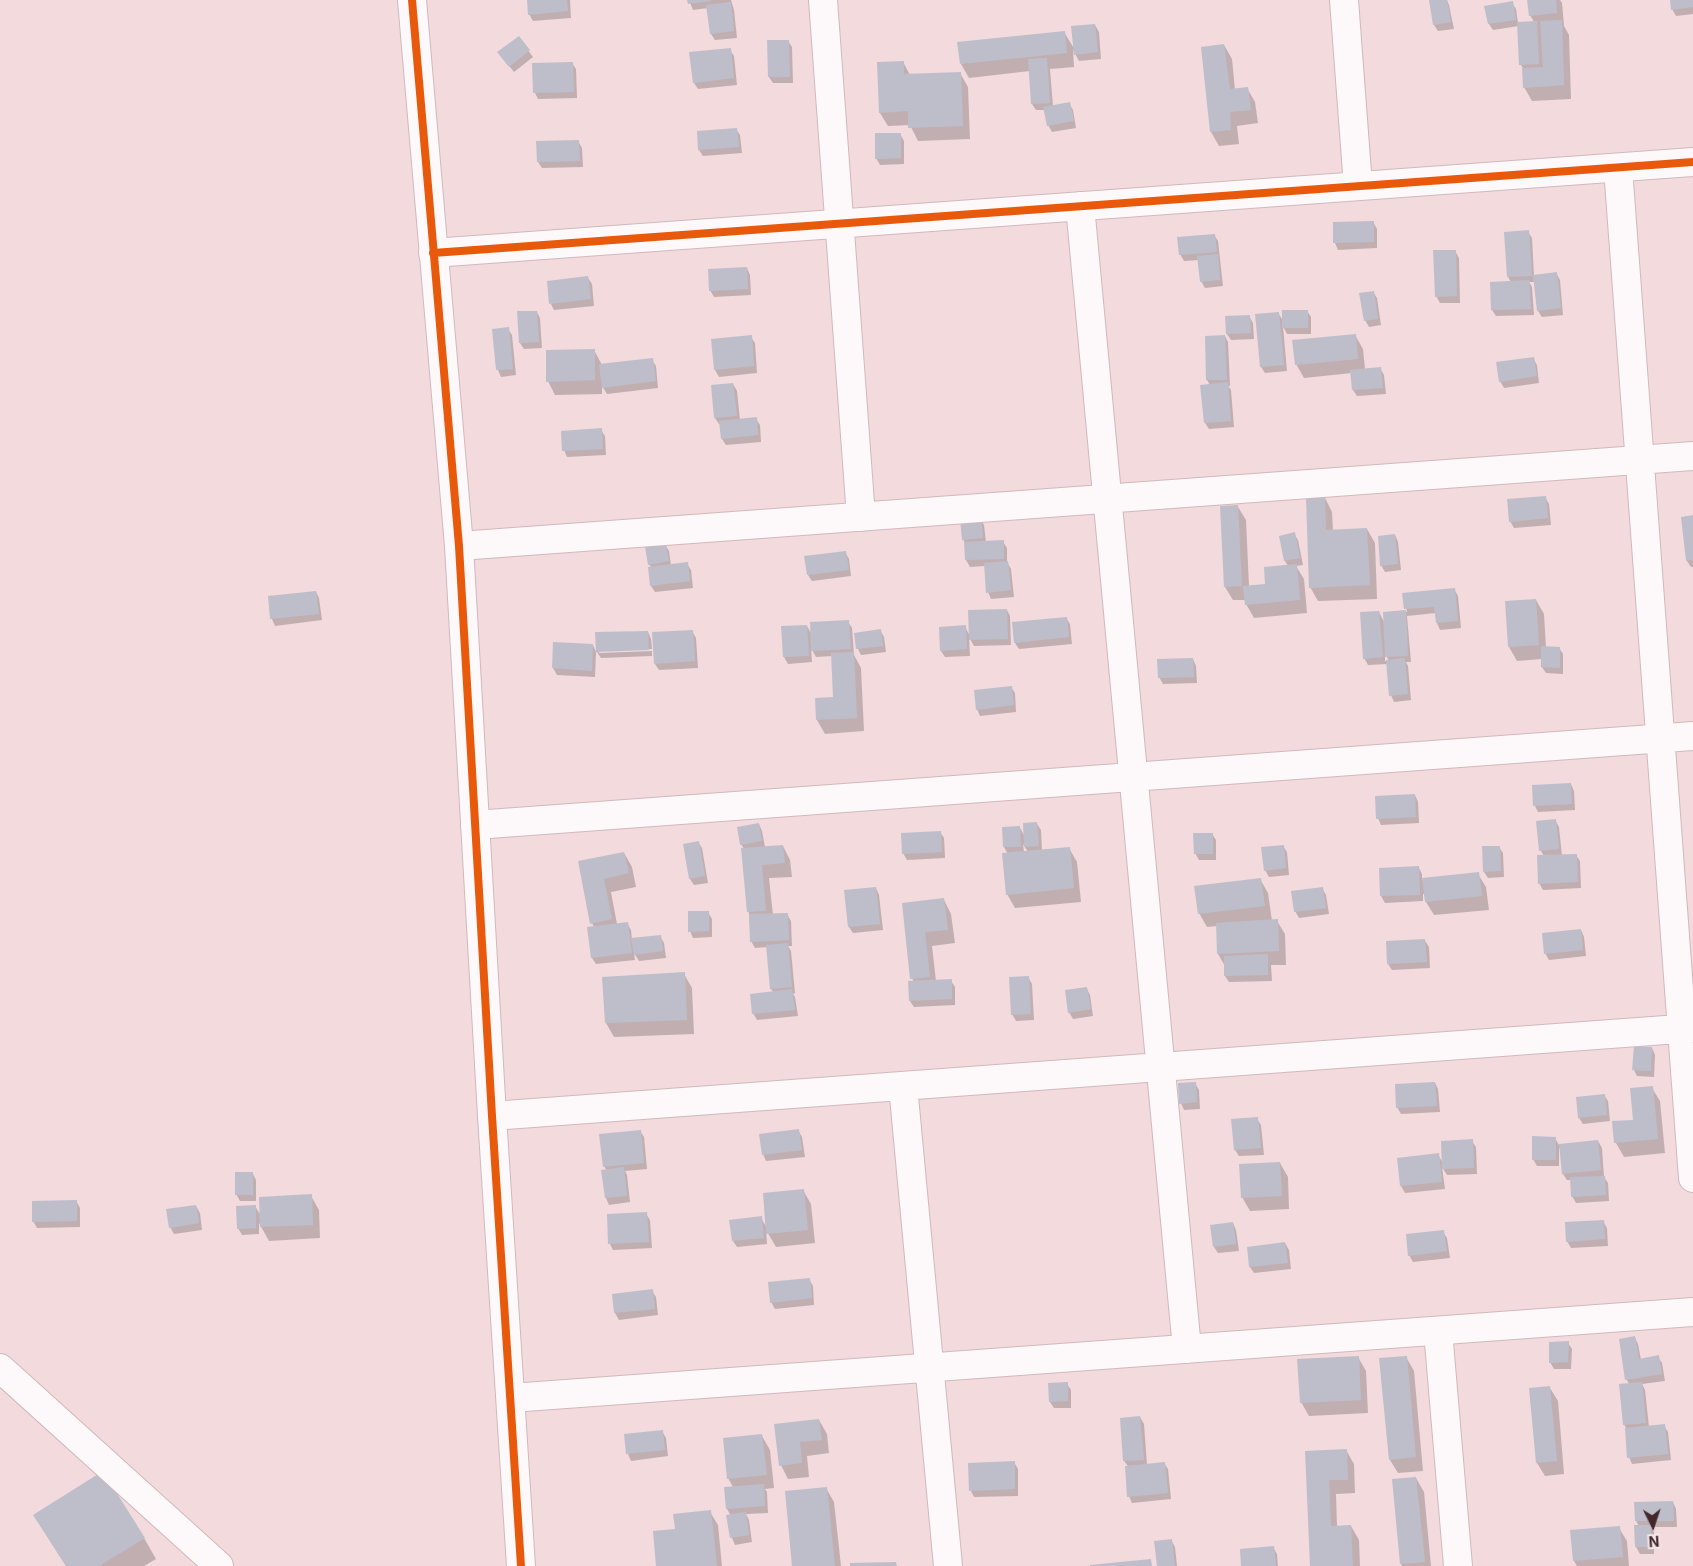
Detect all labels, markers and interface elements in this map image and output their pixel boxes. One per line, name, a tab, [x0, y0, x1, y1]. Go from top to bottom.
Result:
north arrow	[1628, 1501, 1678, 1551]
text: N	[1648, 1533, 1660, 1550]

